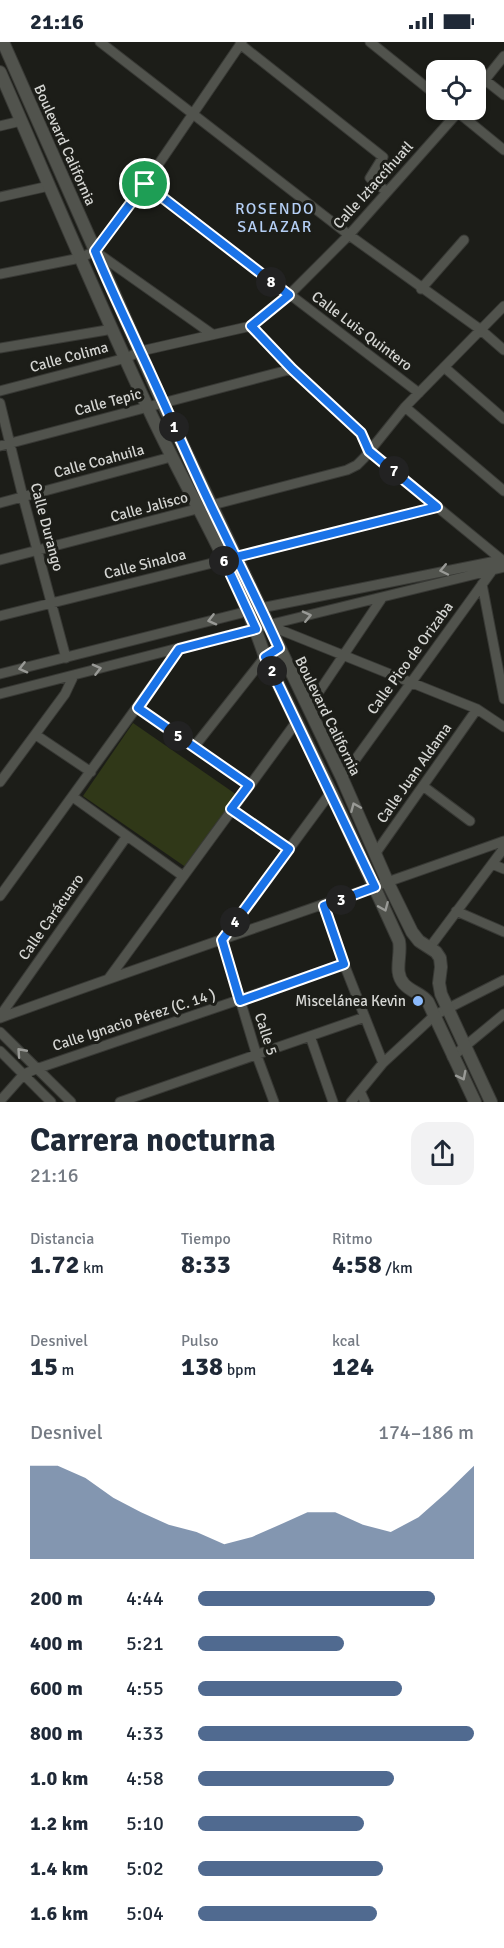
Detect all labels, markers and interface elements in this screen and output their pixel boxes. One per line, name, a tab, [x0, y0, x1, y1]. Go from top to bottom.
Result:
text: 21:16	[30, 8, 84, 35]
map controls	[426, 60, 486, 120]
button: locate	[426, 60, 486, 120]
street label: Boulevard California	[30, 82, 100, 208]
street label: Calle Iztaccíhuatl	[329, 138, 417, 232]
pin	[119, 158, 170, 209]
icon: arrive	[128, 167, 161, 200]
district label: ROSENDO SALAZAR	[235, 199, 315, 237]
pin: 8	[256, 267, 286, 297]
text: 8	[267, 272, 275, 292]
street label: Calle Luis Quintero	[308, 287, 416, 375]
street label: Calle Colima	[28, 338, 110, 376]
street label: Calle Tepic	[73, 384, 143, 420]
pin: 1	[159, 412, 189, 442]
text: 1	[170, 417, 178, 437]
street label: Calle Coahuila	[52, 440, 146, 482]
pin: 7	[379, 456, 409, 486]
text: 7	[390, 461, 398, 481]
street label: Calle Durango	[27, 481, 67, 573]
street label: Calle Jalisco	[108, 488, 190, 526]
street label: Calle Sinaloa	[102, 545, 188, 583]
pin: 6	[209, 546, 239, 576]
text: 6	[220, 551, 228, 571]
one-way arrow	[439, 563, 449, 576]
street label: Calle Pico de Orizaba	[363, 598, 457, 718]
one-way arrow	[301, 610, 311, 623]
one-way arrow	[207, 613, 217, 626]
street label: Boulevard California	[291, 653, 365, 779]
pin: 2	[257, 656, 287, 686]
one-way arrow	[18, 661, 28, 674]
text: 2	[268, 661, 276, 681]
one-way arrow	[92, 664, 102, 677]
street label: Calle Juan Aldama	[373, 719, 455, 827]
pin: 5	[163, 721, 193, 751]
text: 5	[174, 726, 182, 746]
one-way arrow	[350, 802, 362, 813]
street label: Calle Carácuaro	[15, 870, 88, 964]
pin: 3	[326, 885, 356, 915]
text: 3	[337, 890, 345, 910]
one-way arrow	[376, 900, 388, 911]
pin: 4	[220, 907, 250, 937]
text: 4	[231, 912, 239, 932]
street label: Calle Ignacio Pérez (C. 14 )	[50, 985, 218, 1055]
place label: Miscelánea Kevin	[295, 992, 406, 1010]
marker: Miscelánea Kevin	[411, 994, 425, 1008]
street label: Calle 5	[251, 1010, 281, 1058]
one-way arrow	[17, 1048, 28, 1059]
one-way arrow	[455, 1070, 466, 1081]
text: Carrera nocturna	[30, 1120, 276, 1161]
button: share	[411, 1122, 474, 1185]
text: 21:16	[30, 1163, 79, 1188]
text: Distancia	[30, 1229, 94, 1249]
text: Tiempo	[181, 1229, 231, 1249]
text: Ritmo	[332, 1229, 373, 1249]
text: 1.72	[30, 1249, 80, 1281]
text: 8:33	[181, 1249, 231, 1281]
text: 4:58	[332, 1249, 382, 1281]
text: km	[80, 1258, 104, 1278]
text: /km	[382, 1258, 413, 1278]
text: Desnivel	[30, 1331, 88, 1351]
text: Pulso	[181, 1331, 219, 1351]
text: kcal	[332, 1331, 360, 1351]
text: 15	[30, 1351, 58, 1383]
text: 138	[181, 1351, 223, 1383]
text: 124	[332, 1351, 374, 1383]
text: m	[58, 1360, 74, 1380]
text: bpm	[223, 1360, 256, 1380]
text: Desnivel	[30, 1420, 103, 1445]
text: 174–186 m	[378, 1420, 474, 1445]
text: 200 m	[30, 1586, 83, 1611]
text: 4:44	[126, 1586, 164, 1611]
text: 400 m	[30, 1631, 83, 1656]
text: 5:21	[126, 1631, 164, 1656]
text: 600 m	[30, 1676, 83, 1701]
text: 4:55	[126, 1676, 164, 1701]
text: 800 m	[30, 1721, 83, 1746]
text: 4:33	[126, 1721, 164, 1746]
text: 1.0 km	[30, 1766, 88, 1791]
text: 4:58	[126, 1766, 164, 1791]
text: 1.2 km	[30, 1811, 88, 1836]
text: 5:10	[126, 1811, 164, 1836]
text: 1.4 km	[30, 1856, 88, 1881]
text: 5:02	[126, 1856, 164, 1881]
text: 1.6 km	[30, 1901, 88, 1926]
text: 5:04	[126, 1901, 164, 1926]

